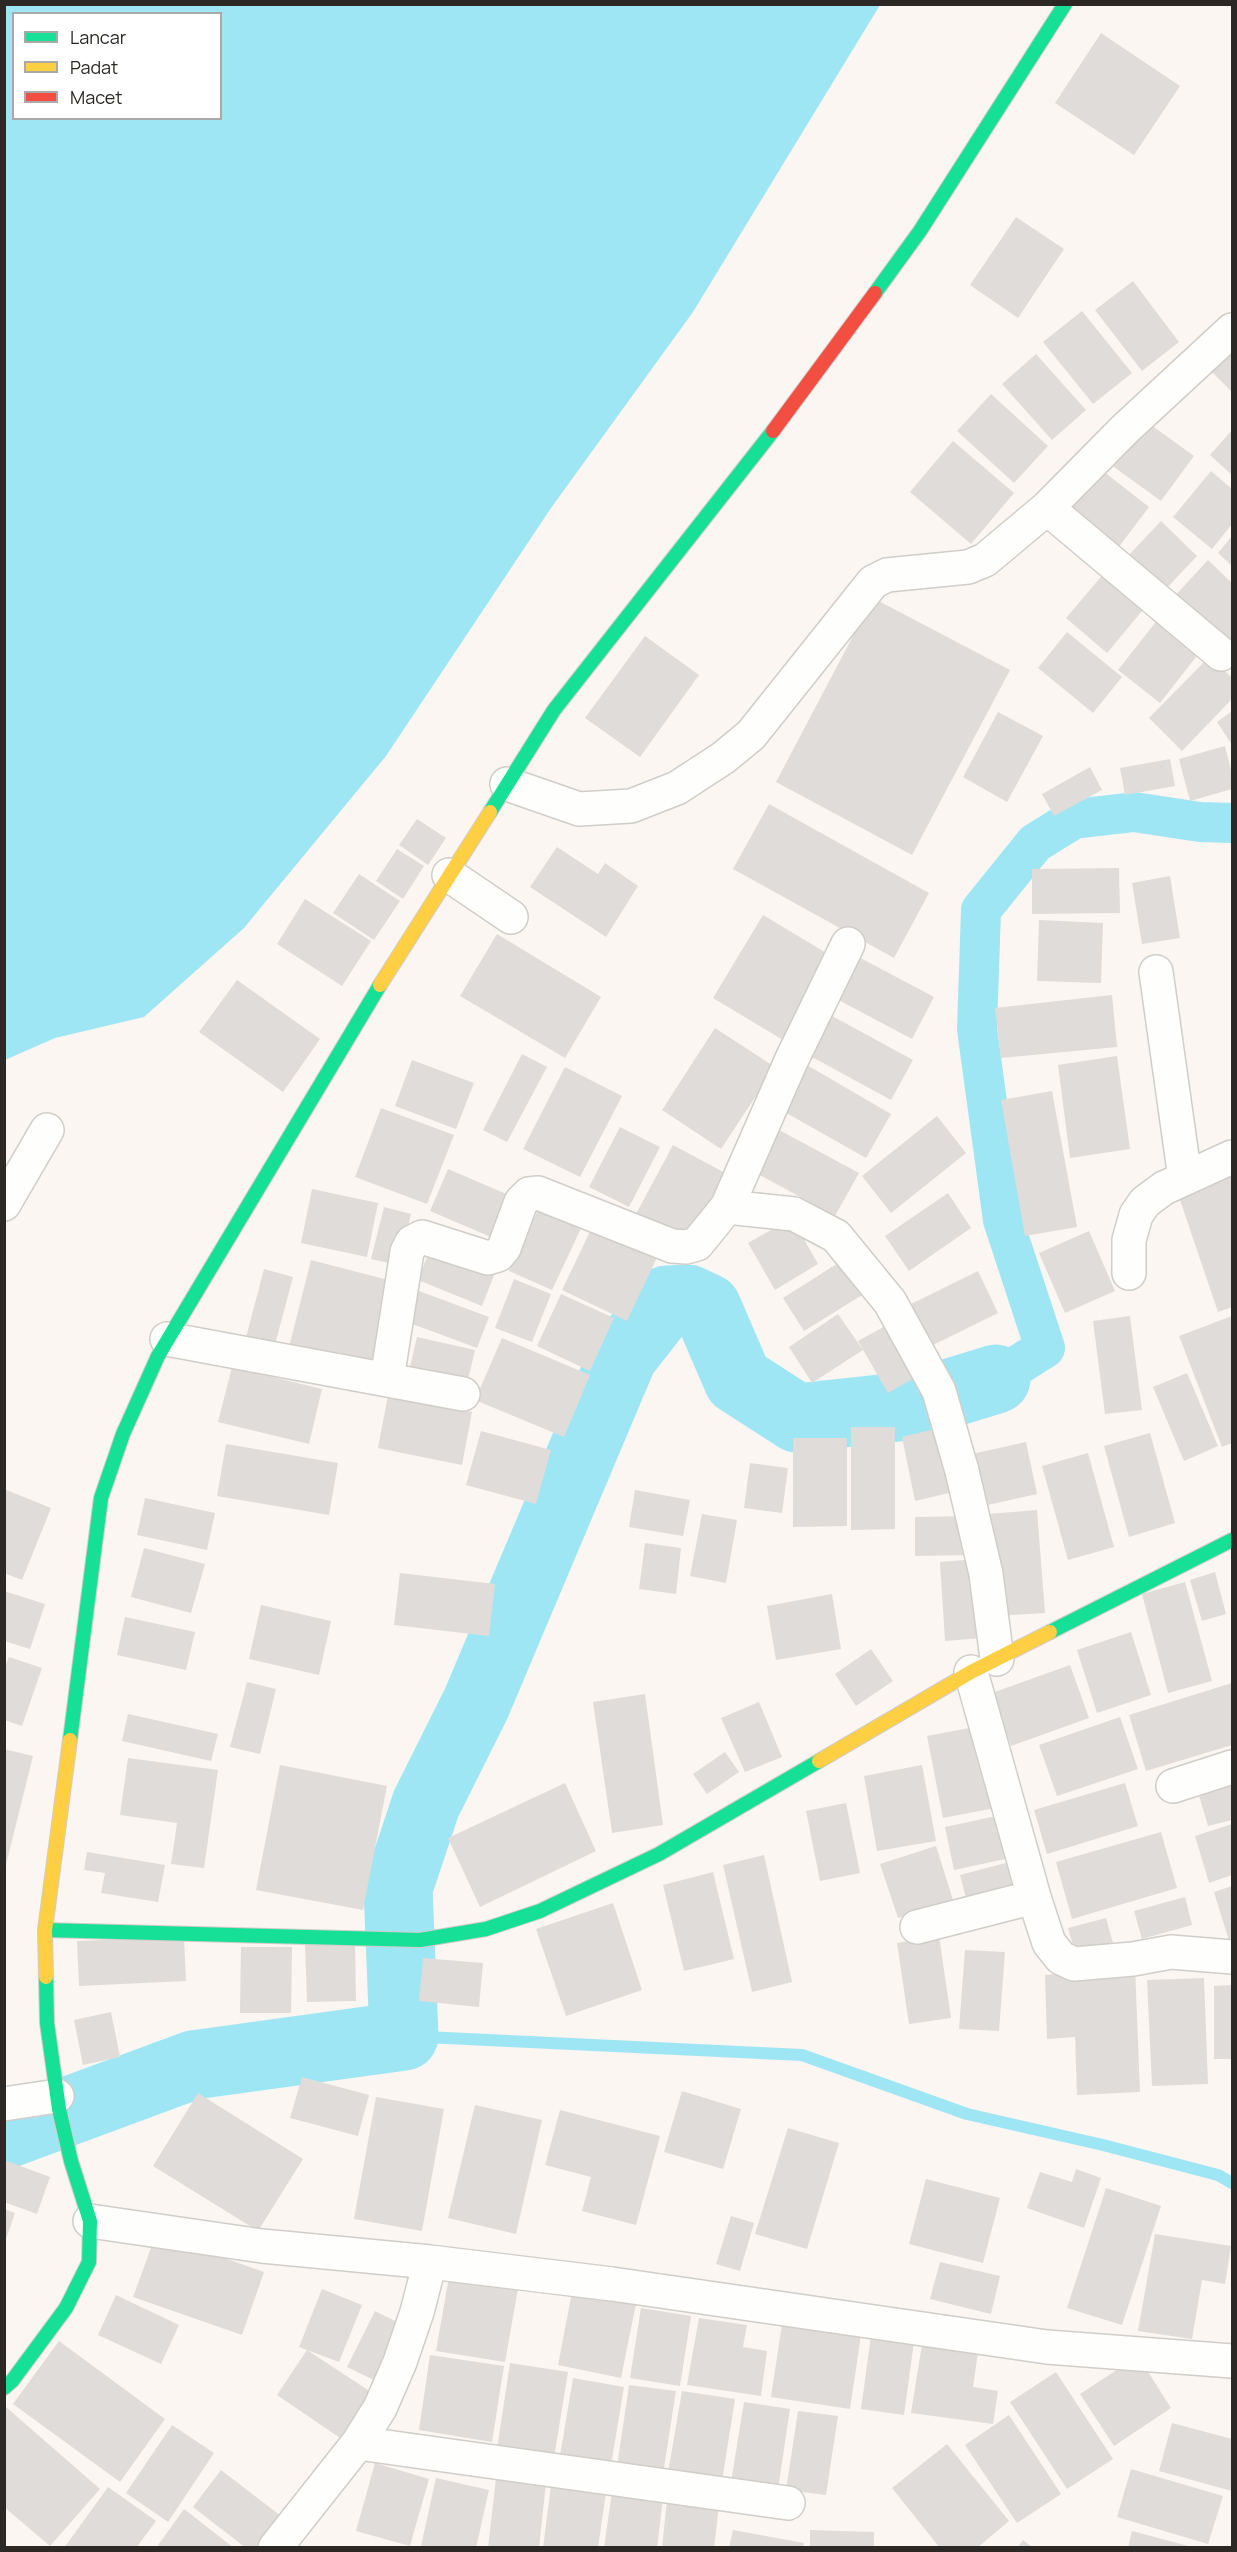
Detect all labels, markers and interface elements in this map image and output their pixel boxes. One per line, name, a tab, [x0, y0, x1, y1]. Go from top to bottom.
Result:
legend	[12, 12, 222, 120]
text: Lancar	[70, 25, 126, 49]
text: Padat	[70, 55, 118, 79]
text: Macet	[70, 85, 123, 109]

